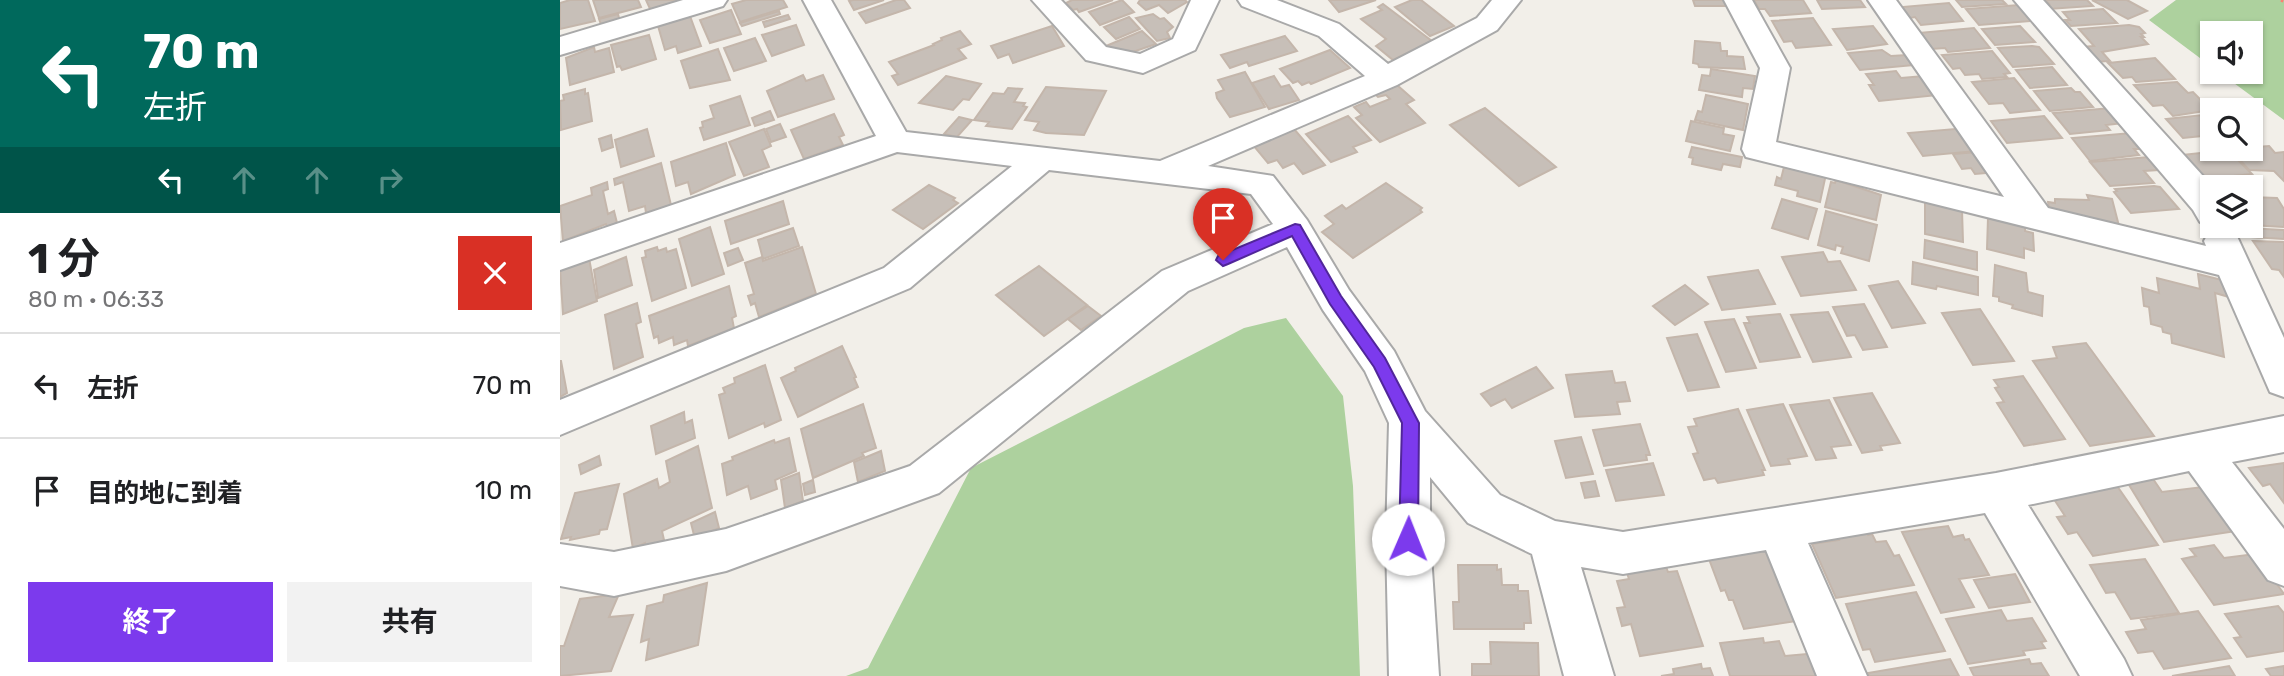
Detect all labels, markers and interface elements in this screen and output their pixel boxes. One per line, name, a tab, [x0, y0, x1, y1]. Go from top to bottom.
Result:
map controls	[2200, 21, 2263, 238]
button: sound	[2200, 21, 2263, 84]
text: 70 m	[143, 22, 260, 80]
icon: left	[28, 28, 119, 119]
text: 左折	[143, 88, 207, 126]
button: search	[2200, 98, 2263, 161]
icon: left	[152, 161, 190, 199]
icon: ahead	[225, 161, 263, 199]
icon: ahead	[298, 161, 336, 199]
icon: right	[371, 161, 409, 199]
button: layers	[2200, 175, 2263, 238]
pin	[1193, 188, 1253, 260]
icon: arrive	[1204, 199, 1242, 237]
text: 1 分	[28, 234, 100, 284]
button: close	[458, 236, 532, 310]
text: 80 m · 06:33	[28, 285, 164, 313]
icon: left	[28, 367, 66, 405]
text: 70 m	[473, 370, 532, 401]
text: 左折	[87, 373, 139, 404]
icon: arrive	[28, 472, 66, 510]
text: 10 m	[475, 475, 532, 506]
text: 目的地に到着	[87, 478, 243, 509]
position arrow	[1371, 502, 1445, 576]
button: 終了	[28, 582, 273, 662]
button: 共有	[287, 582, 532, 662]

